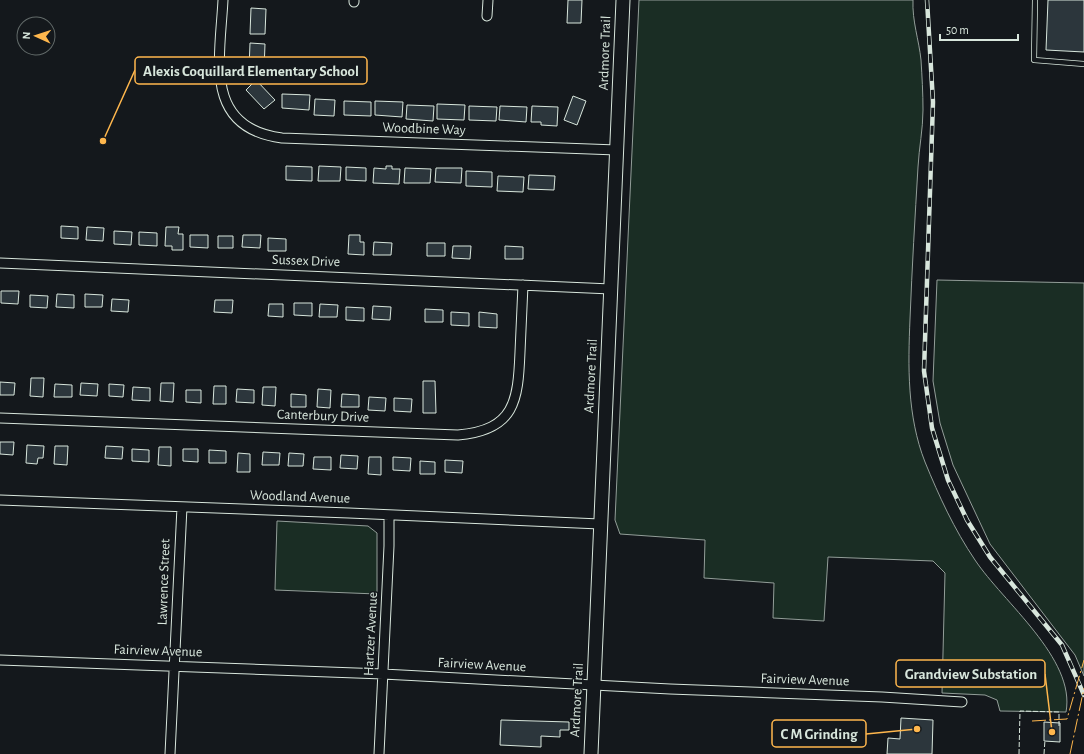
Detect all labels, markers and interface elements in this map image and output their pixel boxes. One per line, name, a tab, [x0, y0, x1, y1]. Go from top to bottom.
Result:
street label: Ardmore Trail	[597, 15, 613, 91]
north arrow	[16, 16, 56, 56]
scale bar	[940, 16, 1018, 42]
text: 50 m	[946, 24, 969, 36]
text: N	[21, 31, 32, 40]
callout: Alexis Coquillard Elementary School	[135, 57, 367, 84]
text: Alexis Coquillard Elementary School	[143, 64, 359, 79]
street label: Woodbine Way	[382, 121, 466, 137]
street label: Sussex Drive	[272, 253, 340, 269]
street label: Ardmore Trail	[582, 338, 600, 414]
street label: Canterbury Drive	[277, 407, 369, 425]
street label: Woodland Avenue	[250, 488, 350, 506]
street label: Lawrence Street	[155, 538, 173, 626]
street label: Hartzer Avenue	[362, 592, 380, 676]
street label: Fairview Avenue	[114, 642, 202, 660]
street label: Fairview Avenue	[437, 656, 527, 674]
callout: Grandview Substation	[896, 660, 1045, 687]
street label: Ardmore Trail	[568, 662, 586, 738]
text: Grandview Substation	[905, 667, 1037, 682]
street label: Fairview Avenue	[761, 671, 849, 689]
callout: C M Grinding	[772, 720, 866, 747]
text: C M Grinding	[780, 727, 858, 742]

